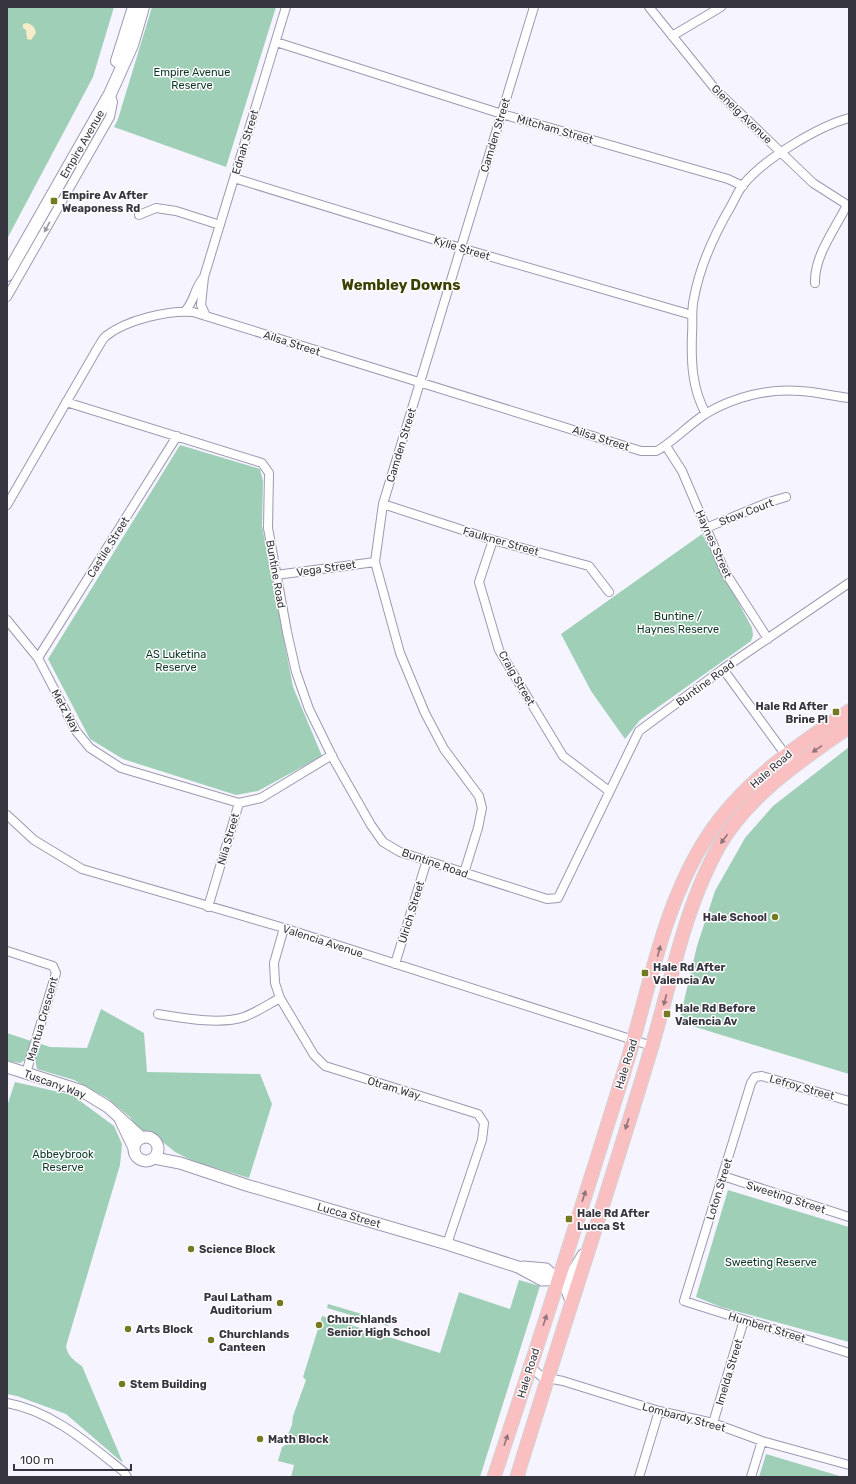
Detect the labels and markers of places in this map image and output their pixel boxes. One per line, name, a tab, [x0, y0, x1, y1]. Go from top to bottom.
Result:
place label: Empire Av After Weaponess Rd	[62, 189, 148, 215]
marker: Empire Av After Weaponess Rd	[49, 196, 59, 206]
place label: Hale Rd After Brine Pl	[756, 700, 828, 726]
marker: Hale Rd After Brine Pl	[831, 707, 841, 717]
place label: Hale School	[703, 911, 767, 924]
marker: Hale School	[770, 912, 780, 922]
place label: Hale Rd After Valencia Av	[653, 961, 725, 987]
marker: Hale Rd After Valencia Av	[640, 968, 650, 978]
place label: Hale Rd Before Valencia Av	[675, 1002, 756, 1028]
marker: Hale Rd Before Valencia Av	[662, 1009, 672, 1019]
place label: Hale Rd After Lucca St	[577, 1207, 649, 1233]
marker: Hale Rd After Lucca St	[564, 1214, 574, 1224]
place label: Science Block	[199, 1243, 276, 1256]
marker: Science Block	[186, 1244, 196, 1254]
place label: Paul Latham Auditorium	[204, 1291, 272, 1317]
marker: Paul Latham Auditorium	[275, 1298, 285, 1308]
place label: Churchlands Senior High School	[327, 1313, 430, 1339]
marker: Churchlands Senior High School	[314, 1320, 324, 1330]
place label: Arts Block	[136, 1323, 194, 1336]
marker: Arts Block	[123, 1324, 133, 1334]
place label: Churchlands Canteen	[219, 1328, 289, 1354]
marker: Churchlands Canteen	[206, 1335, 216, 1345]
place label: Stem Building	[130, 1378, 207, 1391]
marker: Stem Building	[117, 1379, 127, 1389]
place label: Math Block	[268, 1433, 329, 1446]
marker: Math Block	[255, 1434, 265, 1444]

